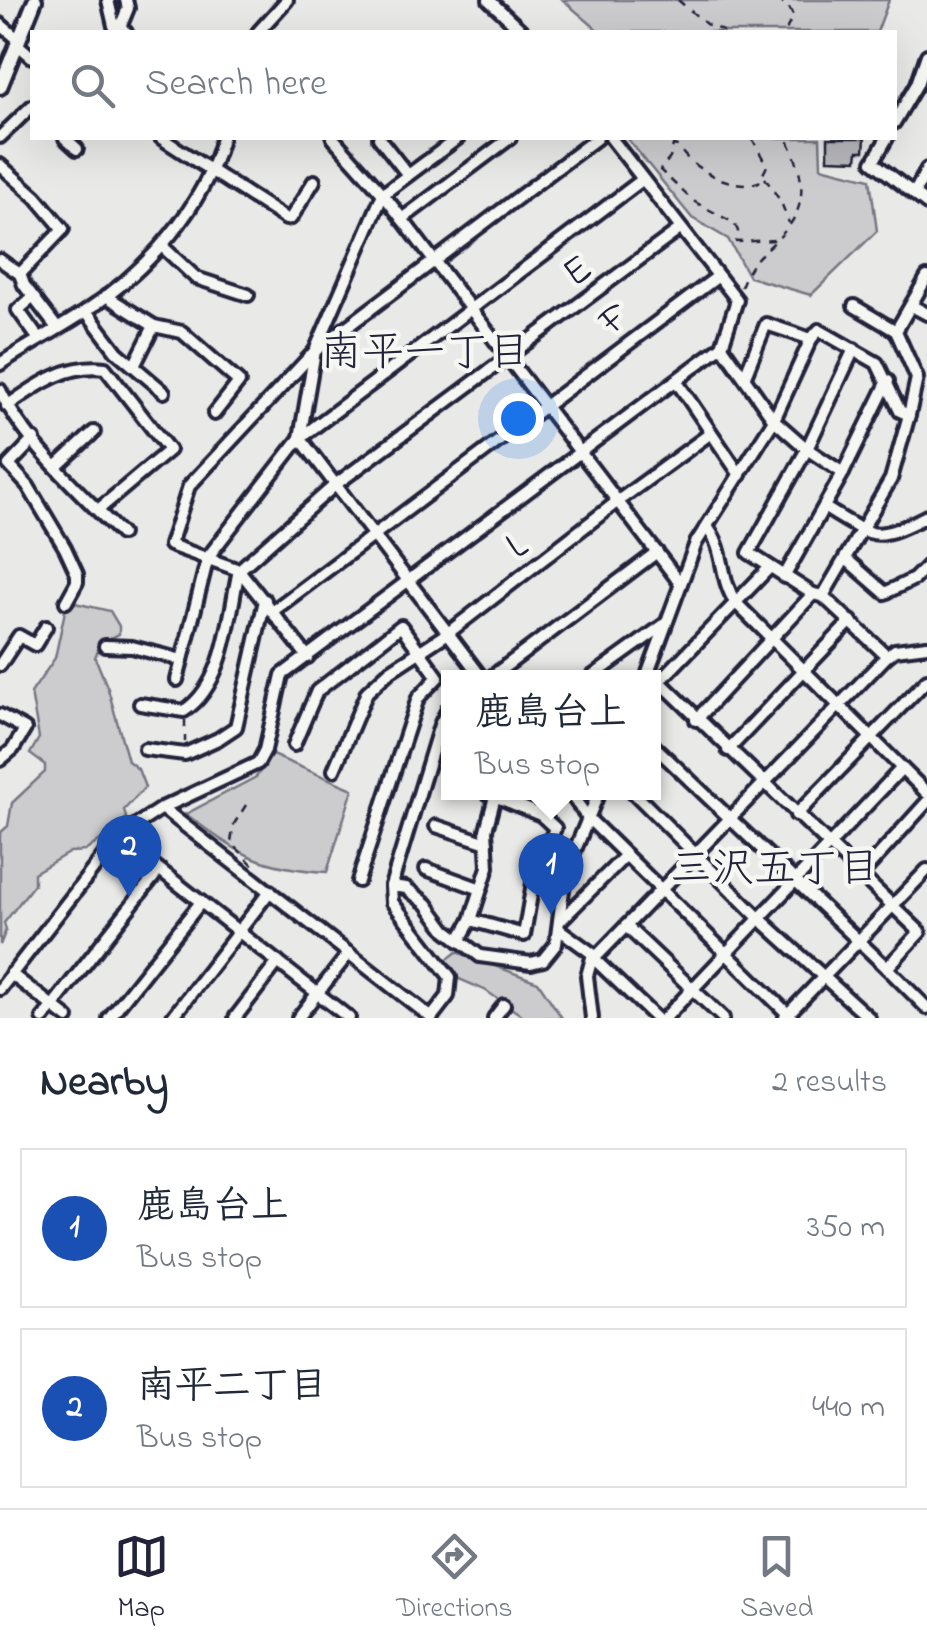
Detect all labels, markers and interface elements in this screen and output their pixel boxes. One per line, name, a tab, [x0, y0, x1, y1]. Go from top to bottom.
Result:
search box	[30, 30, 897, 140]
text: Search here	[145, 57, 327, 113]
icon: search	[65, 58, 120, 113]
street label: E	[551, 242, 606, 303]
street label: F	[587, 289, 644, 353]
district label: 南平一丁目	[320, 324, 530, 385]
your location	[493, 393, 544, 444]
street label: L	[494, 520, 542, 575]
popup	[441, 670, 661, 800]
text: 鹿島台上	[475, 687, 627, 743]
text: Bus stop	[475, 743, 600, 790]
pin: 2	[96, 814, 162, 897]
pin: 1	[518, 832, 584, 915]
district label: 三沢五丁目	[670, 840, 880, 901]
text: Nearby	[40, 1053, 168, 1114]
text: 2 results	[772, 1060, 887, 1107]
text: 鹿島台上	[137, 1180, 289, 1236]
text: 1	[69, 1205, 80, 1252]
text: 350 m	[807, 1205, 885, 1252]
text: Bus stop	[137, 1236, 262, 1283]
text: 南平二丁目	[137, 1360, 327, 1416]
text: 2	[67, 1385, 82, 1432]
text: 440 m	[812, 1385, 885, 1432]
text: Bus stop	[137, 1416, 262, 1463]
tab: Map	[114, 1529, 169, 1630]
tab: Directions	[396, 1529, 513, 1630]
tab: Saved	[740, 1529, 813, 1630]

